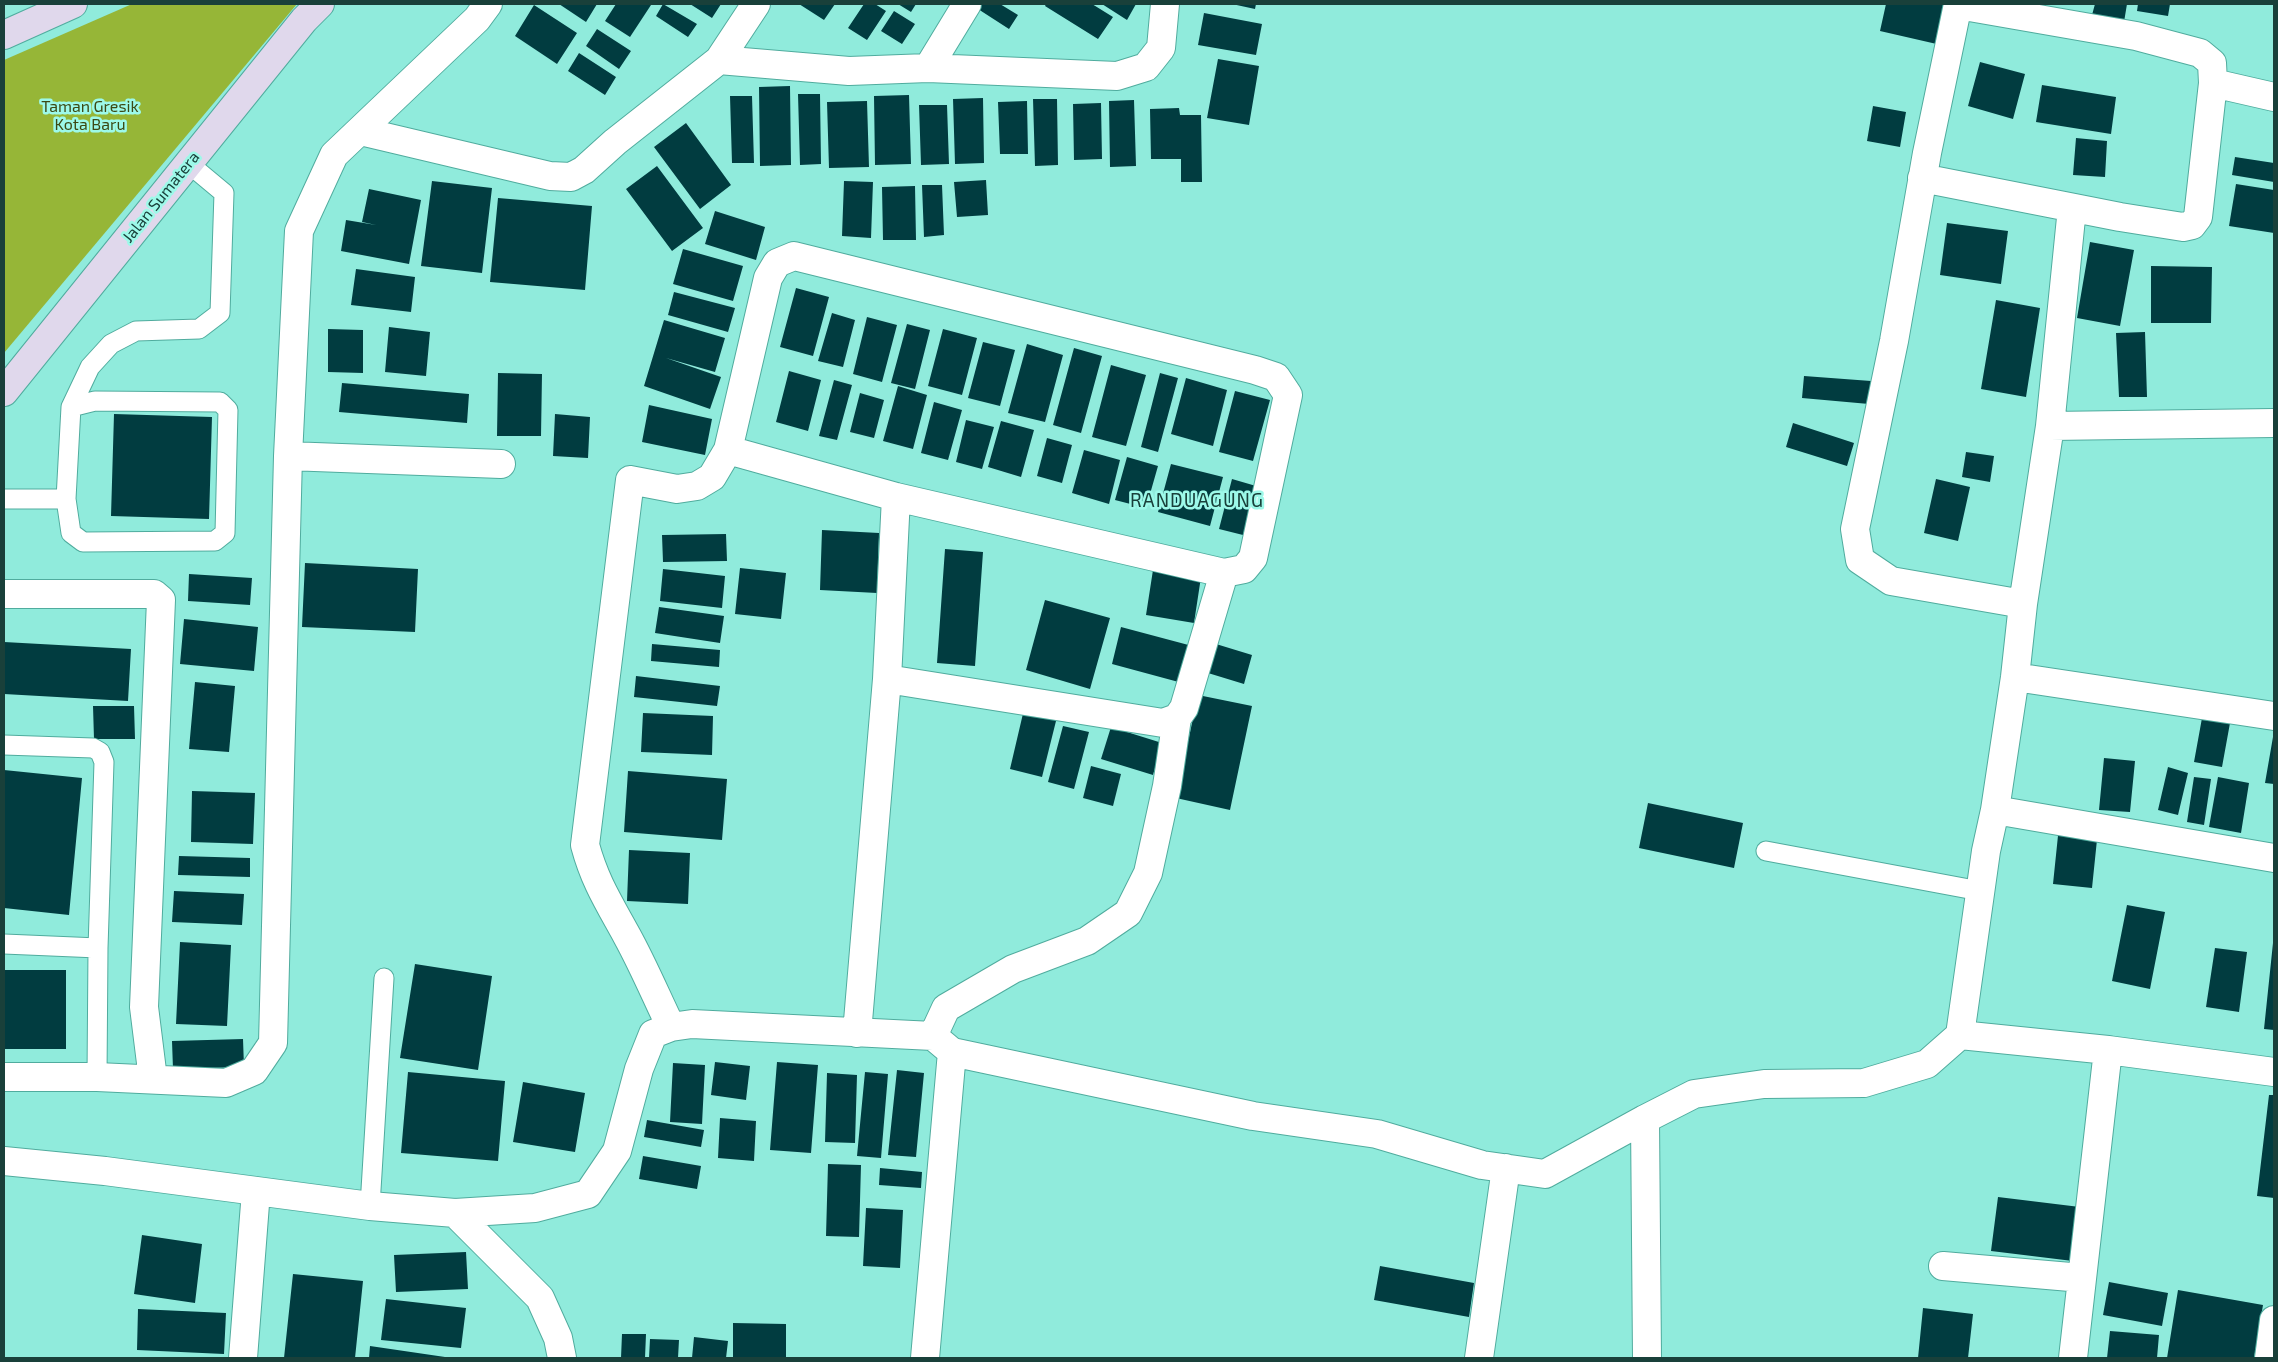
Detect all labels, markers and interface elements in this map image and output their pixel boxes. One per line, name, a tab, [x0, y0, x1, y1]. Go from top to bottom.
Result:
park label: Taman Gresik Kota Baru	[41, 97, 139, 135]
street label: Jalan Sumatera	[118, 148, 204, 246]
district label: RANDUAGUNG	[1129, 490, 1265, 512]

